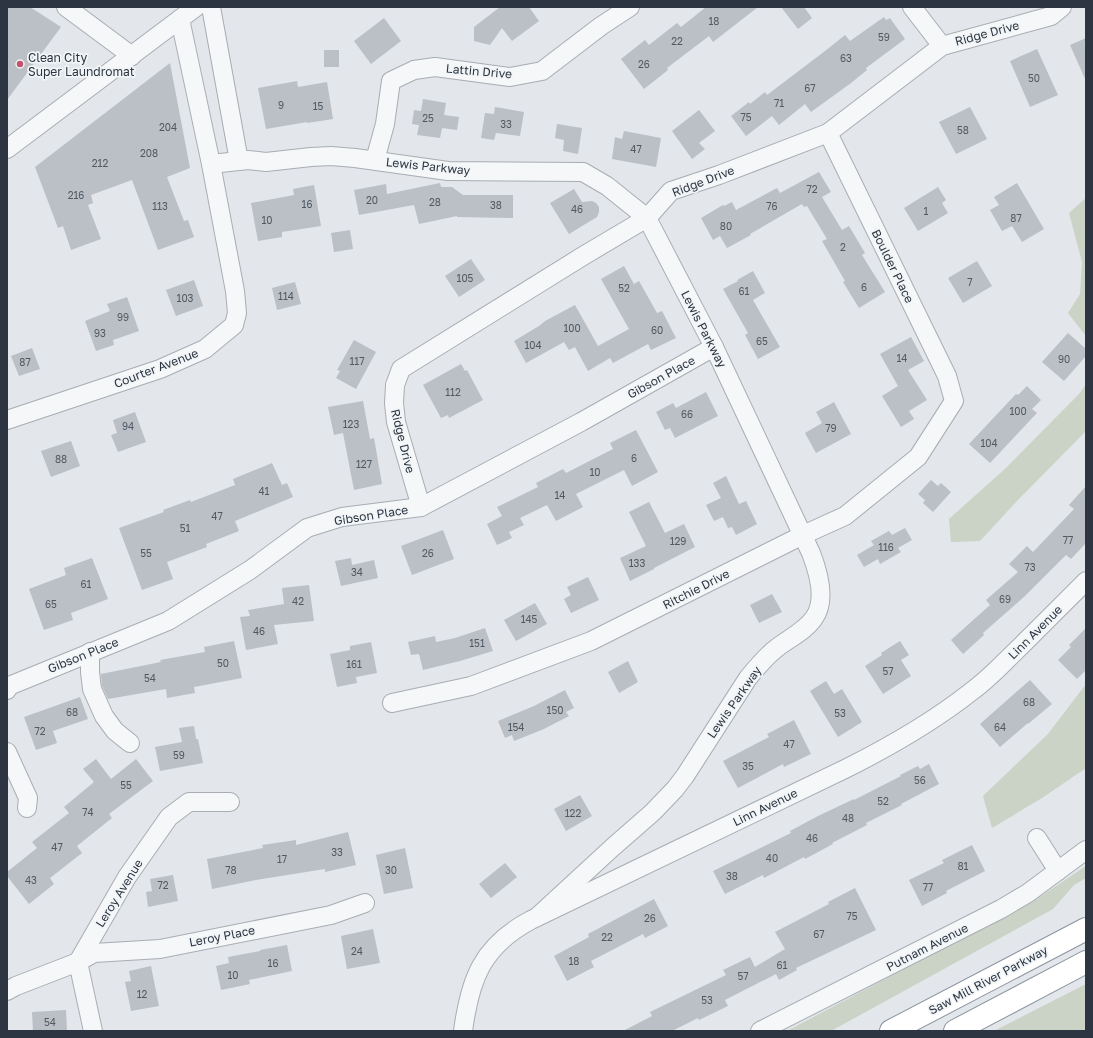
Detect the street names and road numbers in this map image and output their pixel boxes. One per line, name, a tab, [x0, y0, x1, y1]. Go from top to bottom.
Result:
street label: Ridge Drive	[953, 17, 1021, 49]
street label: Lattin Drive	[445, 61, 513, 81]
street label: Lewis Parkway	[385, 154, 471, 178]
street label: Ridge Drive	[670, 162, 736, 200]
street label: Boulder Place	[869, 227, 917, 305]
street label: Lewis Parkway	[678, 288, 730, 370]
street label: Courter Avenue	[112, 345, 200, 391]
street label: Gibson Place	[625, 352, 697, 402]
street label: Ridge Drive	[388, 407, 418, 475]
street label: Gibson Place	[333, 502, 409, 528]
street label: Ritchie Drive	[660, 566, 732, 612]
street label: Linn Avenue	[1005, 602, 1065, 662]
street label: Gibson Place	[45, 634, 121, 676]
street label: Lewis Parkway	[704, 663, 765, 741]
street label: Linn Avenue	[730, 785, 800, 829]
street label: Leroy Avenue	[92, 856, 146, 930]
street label: Putnam Avenue	[883, 920, 971, 974]
street label: Leroy Place	[188, 922, 256, 950]
street label: Saw Mill River Parkway	[926, 942, 1050, 1018]

